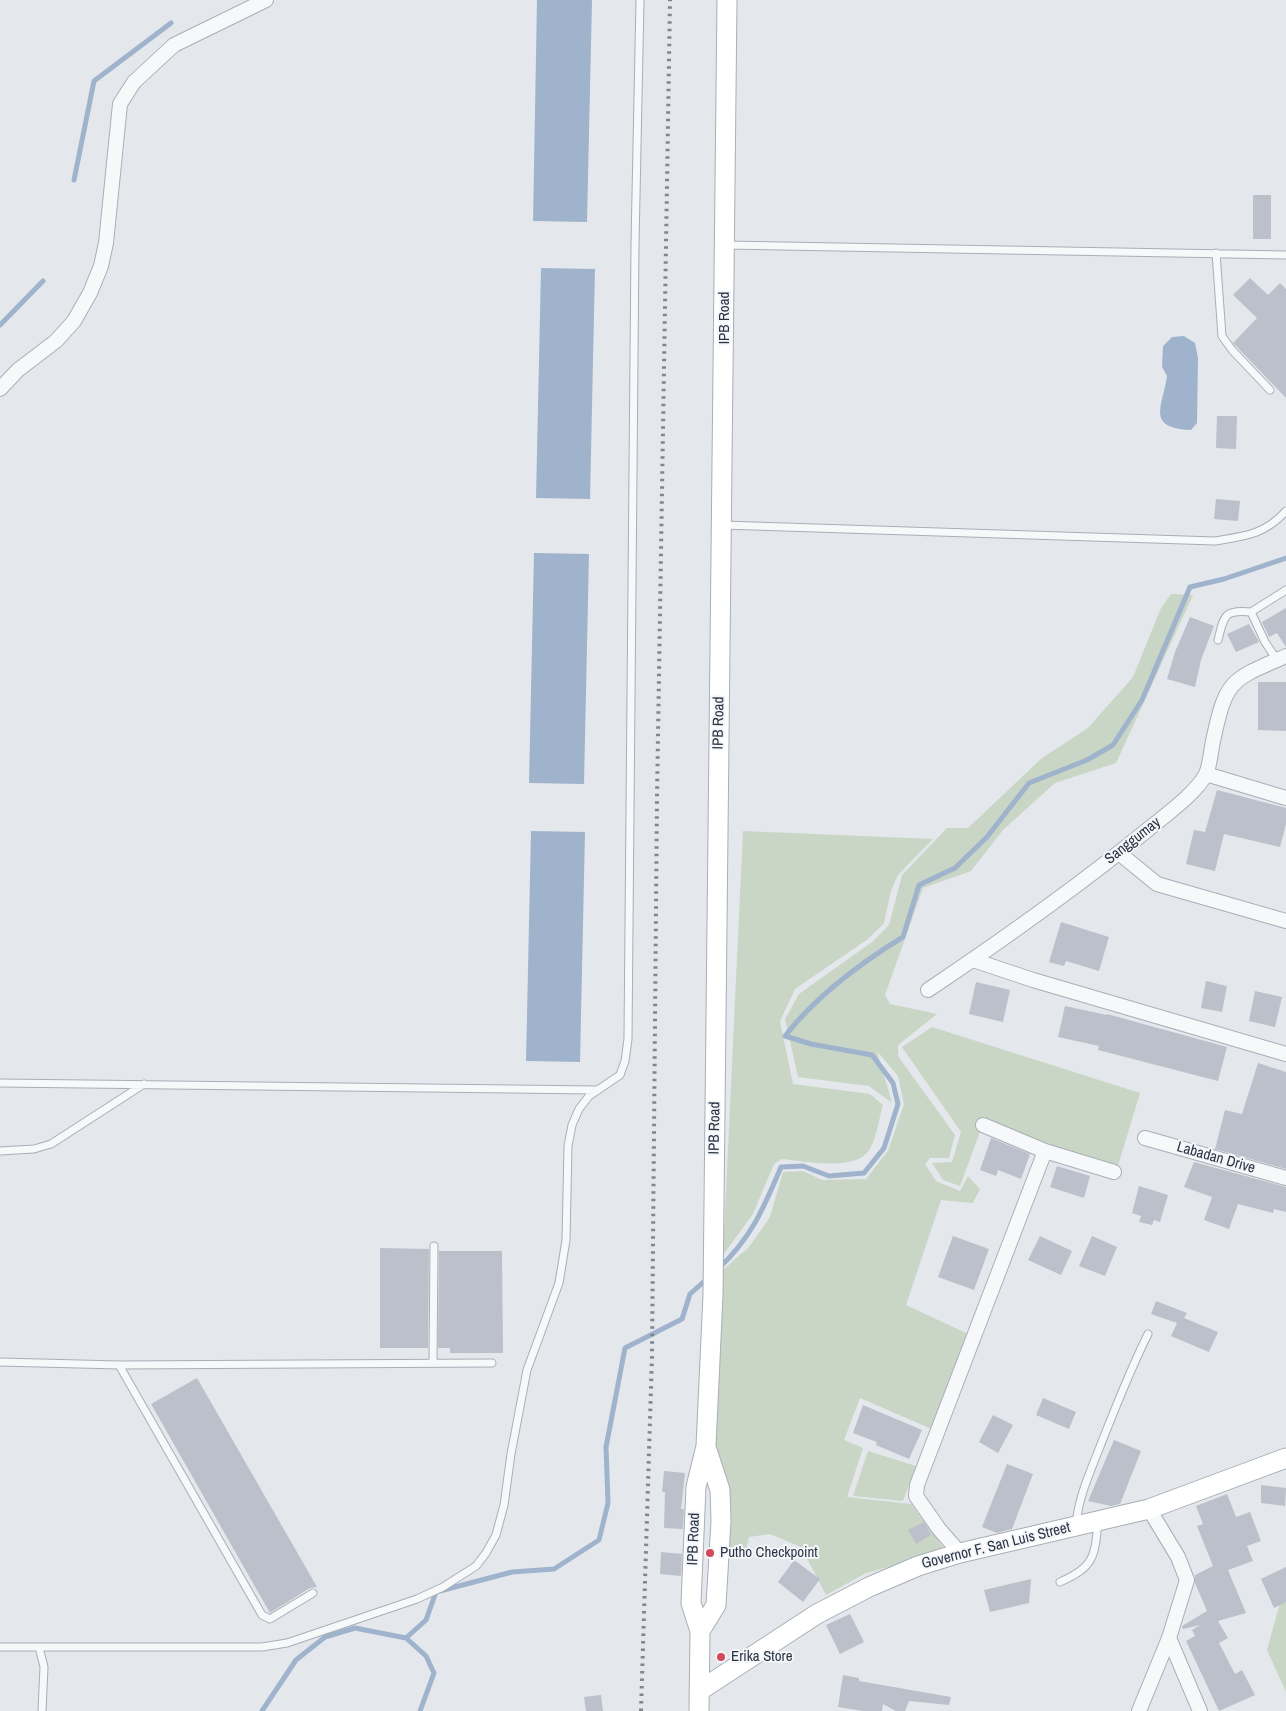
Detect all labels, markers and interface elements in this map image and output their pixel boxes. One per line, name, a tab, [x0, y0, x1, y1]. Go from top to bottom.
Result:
street label: IPB Road	[716, 292, 734, 344]
street label: IPB Road	[710, 697, 728, 749]
street label: Sanggumay	[1102, 814, 1164, 868]
street label: IPB Road	[706, 1102, 724, 1154]
street label: Labadan Drive	[1175, 1138, 1257, 1178]
street label: IPB Road	[684, 1512, 704, 1566]
street label: Governor F. San Luis Street	[920, 1519, 1072, 1573]
place label: Putho Checkpoint	[720, 1544, 818, 1562]
marker: Putho Checkpoint	[704, 1547, 716, 1559]
place label: Erika Store	[731, 1648, 793, 1666]
marker: Erika Store	[715, 1651, 727, 1663]

